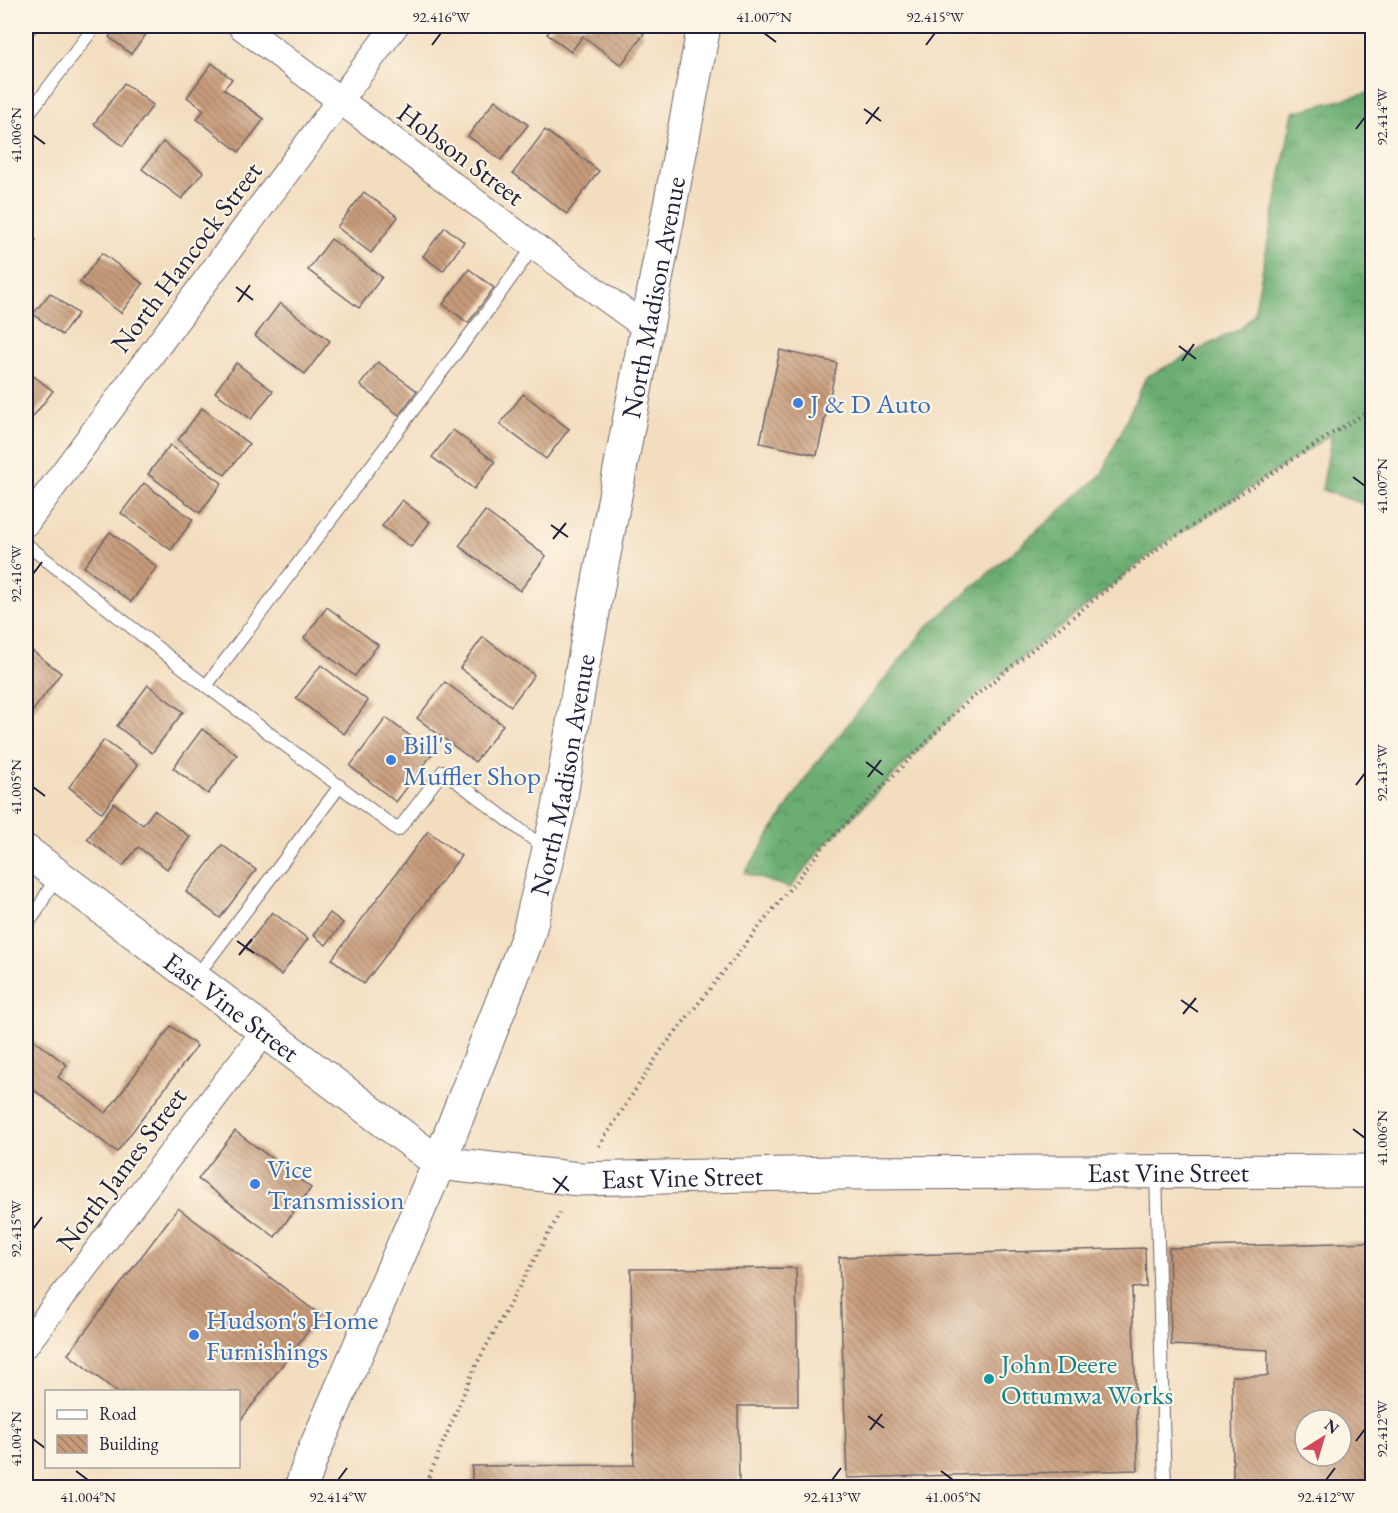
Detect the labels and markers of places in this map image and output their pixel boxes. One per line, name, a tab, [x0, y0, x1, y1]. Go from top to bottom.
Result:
place label: J & D Auto	[808, 386, 931, 421]
marker: J & D Auto	[791, 396, 805, 410]
place label: Bill's Muffler Shop	[403, 727, 541, 793]
marker: Bill's Muffler Shop	[384, 753, 398, 767]
place label: Vice Transmission	[267, 1151, 404, 1217]
marker: Vice Transmission	[248, 1177, 262, 1191]
place label: Hudson's Home Furnishings	[206, 1302, 378, 1368]
marker: Hudson's Home Furnishings	[187, 1328, 201, 1342]
place label: John Deere Ottumwa Works	[999, 1346, 1173, 1412]
marker: John Deere Ottumwa Works	[982, 1372, 996, 1386]

